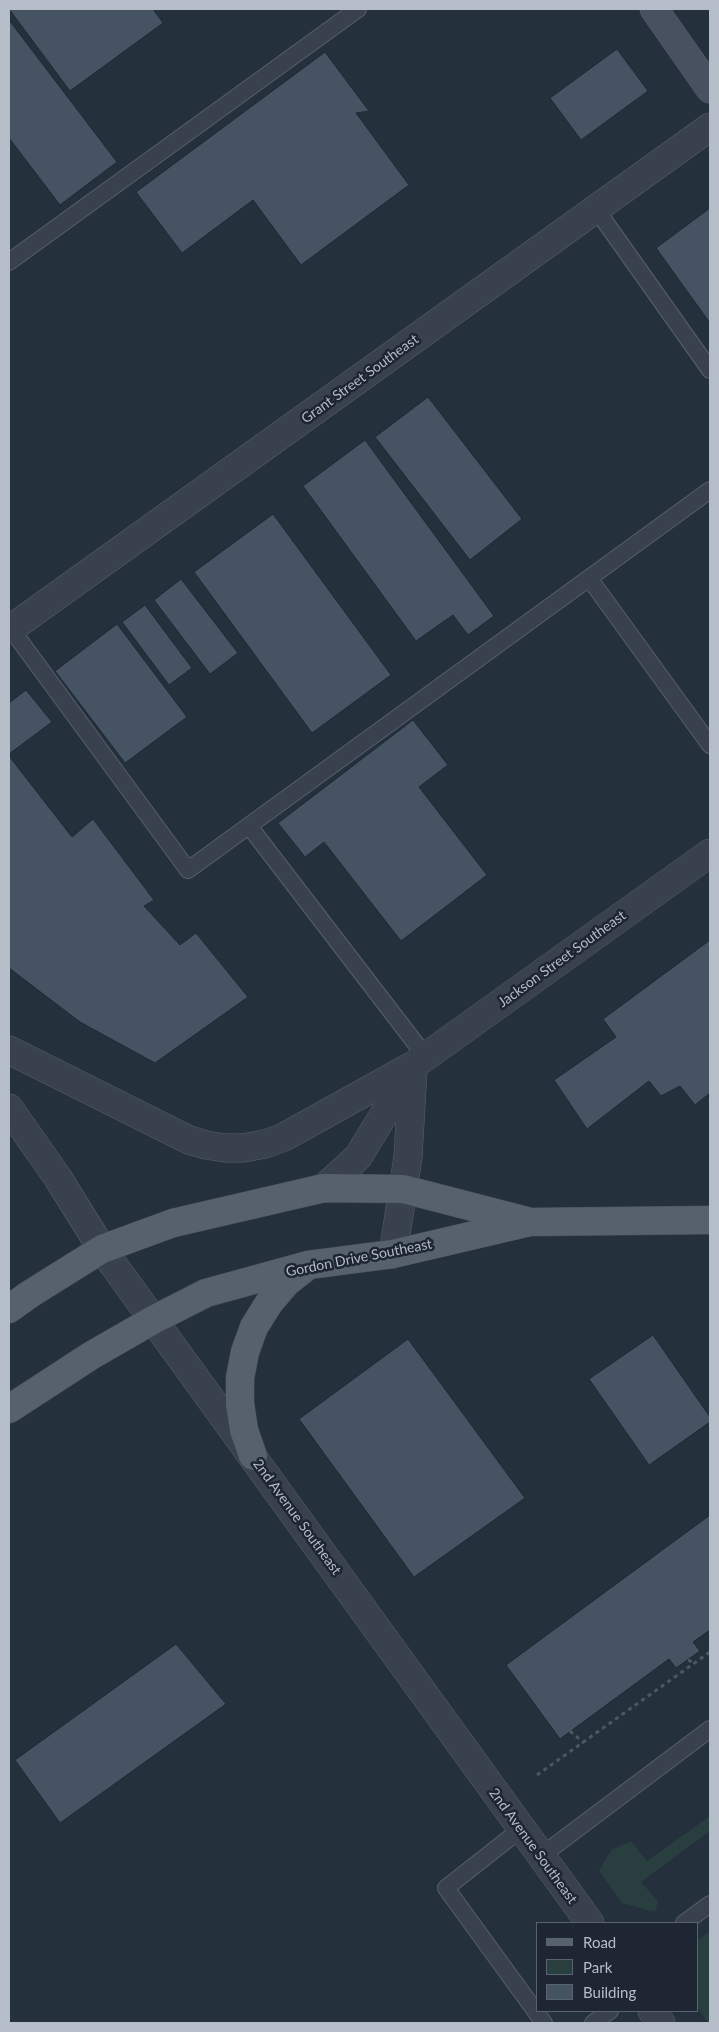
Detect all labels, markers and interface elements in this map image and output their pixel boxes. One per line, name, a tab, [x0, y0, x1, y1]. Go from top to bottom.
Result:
street label: Grant Street Southeast	[298, 331, 422, 427]
street label: Jackson Street Southeast	[495, 907, 629, 1011]
street label: Gordon Drive Southeast	[284, 1236, 434, 1280]
street label: 2nd Avenue Southeast	[249, 1456, 345, 1578]
street label: 2nd Avenue Southeast	[485, 1785, 581, 1907]
legend	[536, 1922, 699, 2012]
text: Road	[583, 1933, 616, 1951]
text: Park	[583, 1958, 612, 1976]
text: Building	[583, 1983, 636, 2001]

